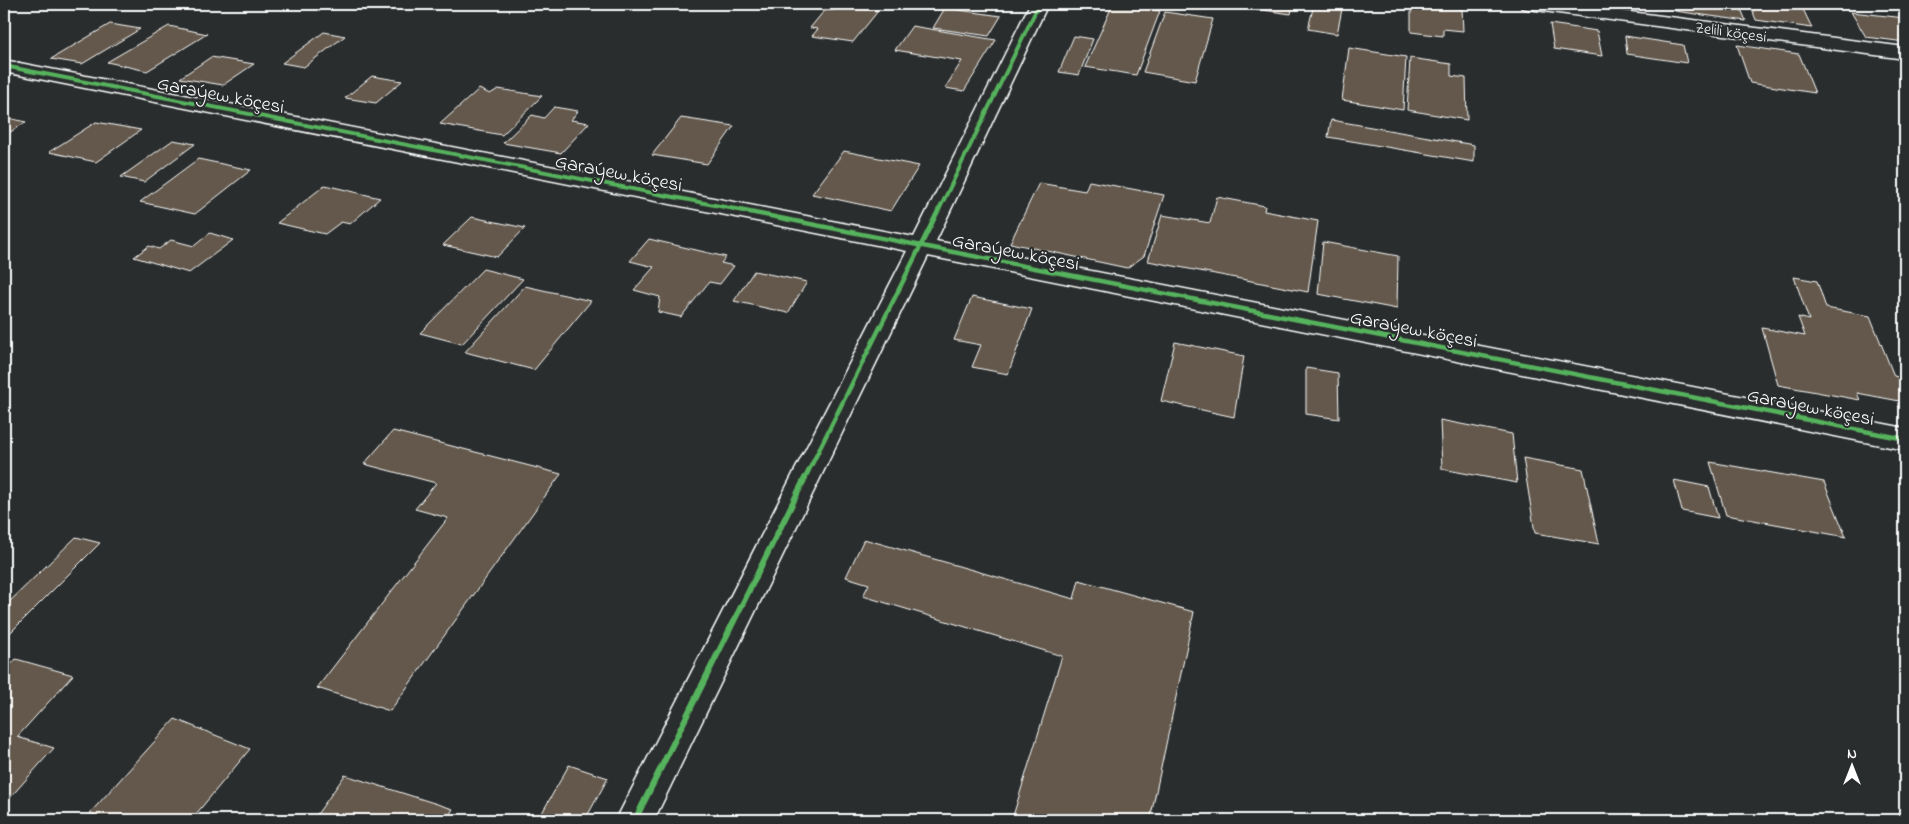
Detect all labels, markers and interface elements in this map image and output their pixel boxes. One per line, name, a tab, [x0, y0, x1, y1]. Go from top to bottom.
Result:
street label: Zelili köçesi	[1693, 16, 1768, 50]
street label: Garaýew köçesi	[154, 70, 287, 123]
street label: Garaýew köçesi	[552, 148, 685, 201]
street label: Garaýew köçesi	[949, 227, 1082, 280]
street label: Garaýew köçesi	[1347, 304, 1480, 357]
street label: Garaýew köçesi	[1744, 382, 1877, 435]
north arrow	[1826, 742, 1876, 792]
text: N	[1847, 744, 1857, 765]

